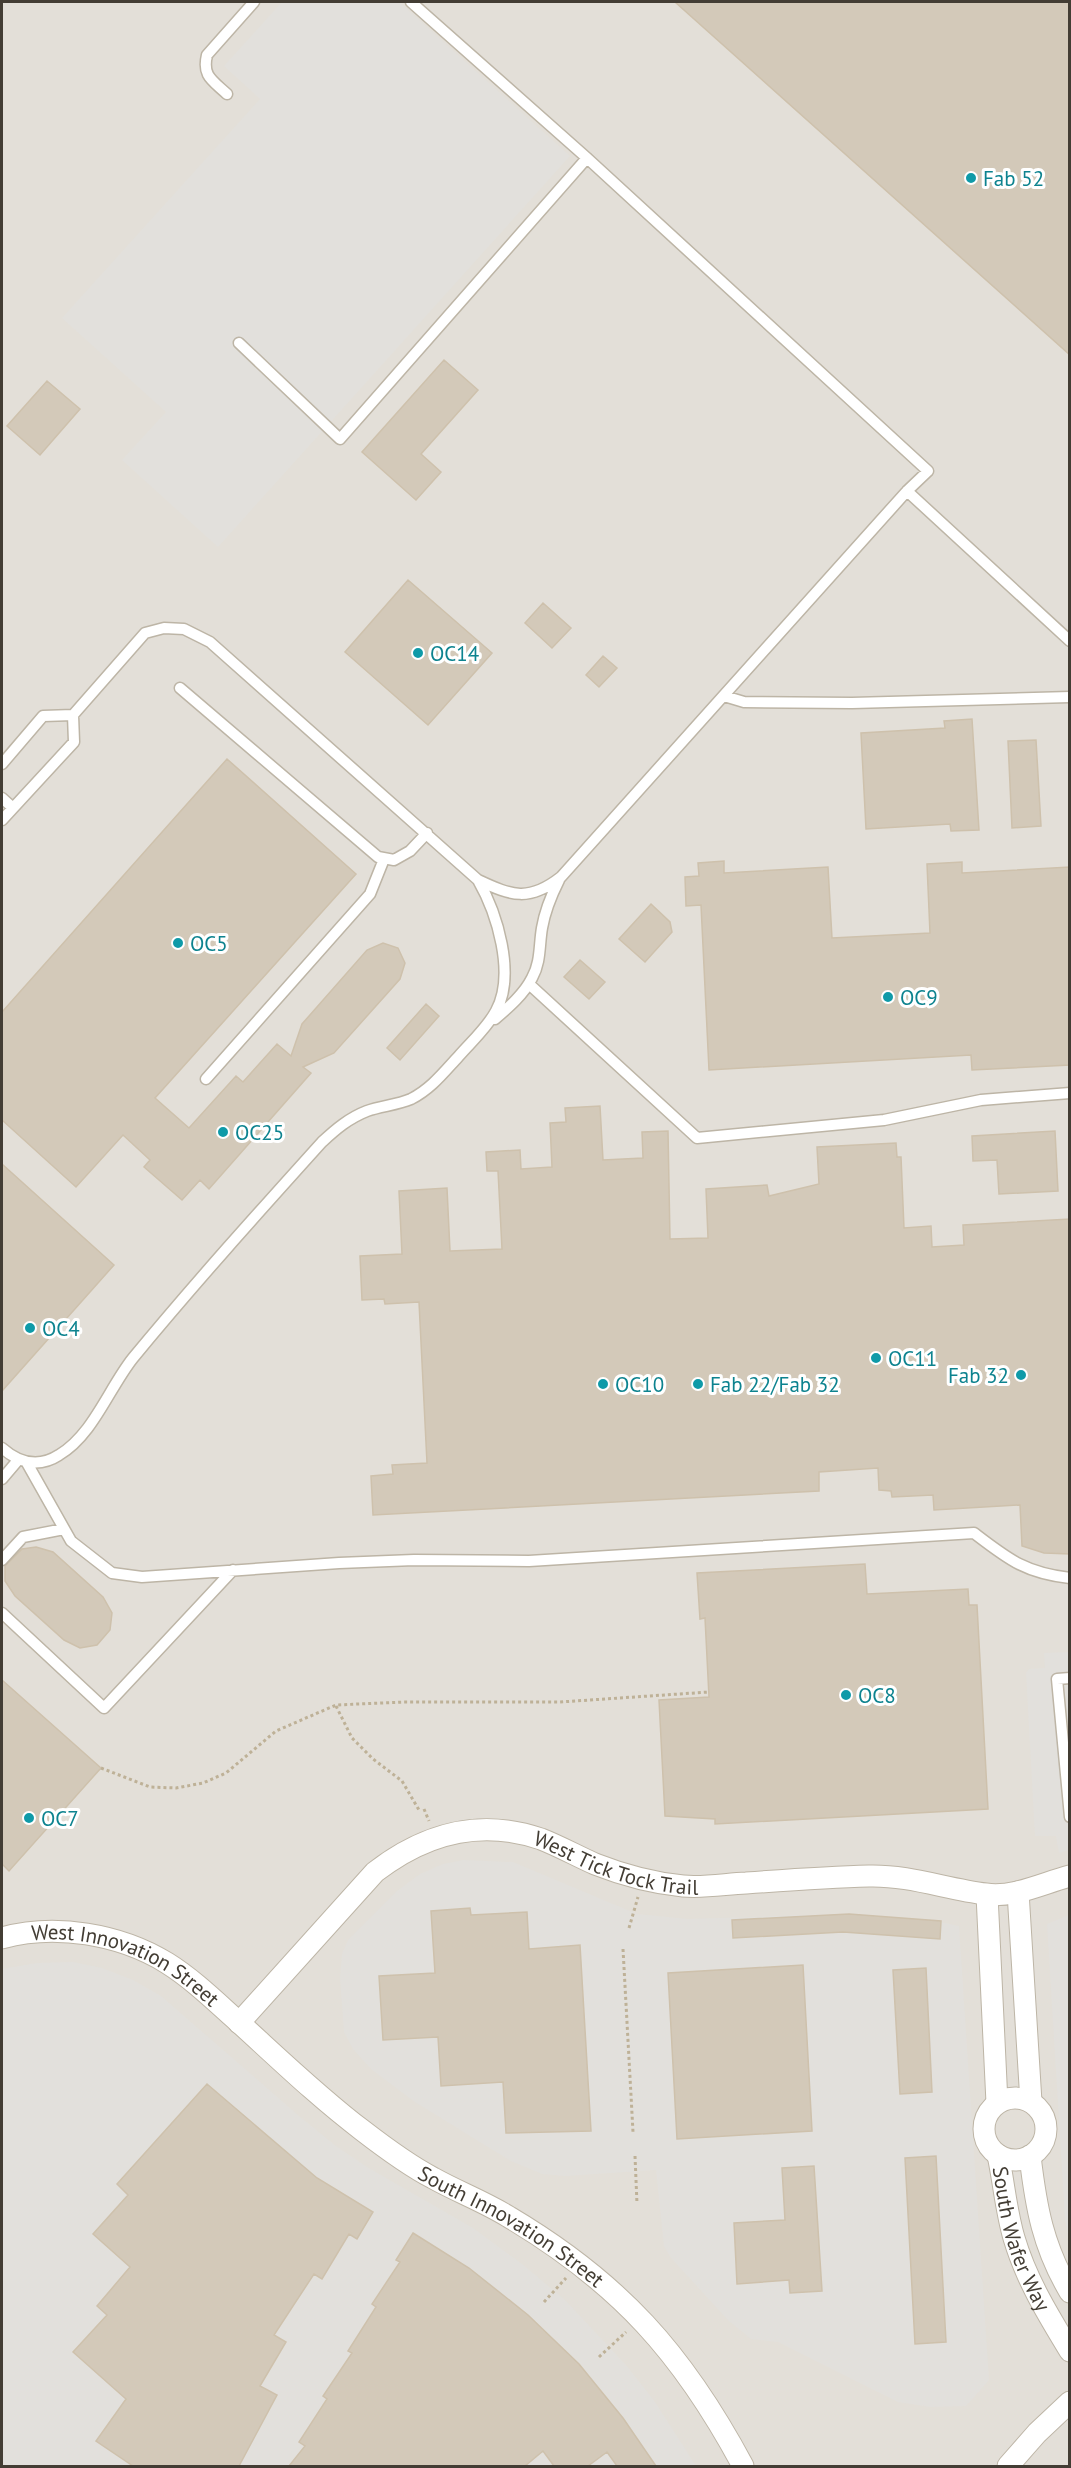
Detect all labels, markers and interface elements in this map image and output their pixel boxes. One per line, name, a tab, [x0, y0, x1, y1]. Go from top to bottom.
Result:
place label: Fab 52	[983, 165, 1044, 192]
marker: Fab 52	[964, 171, 978, 185]
place label: OC14	[430, 640, 479, 667]
marker: OC14	[411, 646, 425, 660]
place label: OC5	[190, 930, 228, 957]
marker: OC5	[171, 936, 185, 950]
place label: OC9	[900, 984, 938, 1011]
marker: OC9	[881, 990, 895, 1004]
place label: OC25	[235, 1119, 284, 1146]
marker: OC25	[216, 1125, 230, 1139]
place label: OC4	[42, 1315, 80, 1342]
marker: OC4	[23, 1321, 37, 1335]
place label: OC11	[888, 1345, 937, 1372]
marker: OC11	[869, 1351, 883, 1365]
place label: Fab 32	[948, 1362, 1009, 1389]
marker: Fab 32	[1014, 1368, 1028, 1382]
place label: OC10	[615, 1371, 664, 1398]
place label: Fab 22/Fab 32	[710, 1371, 840, 1398]
marker: OC10	[596, 1377, 610, 1391]
marker: Fab 22/Fab 32	[691, 1377, 705, 1391]
place label: OC8	[858, 1682, 896, 1709]
marker: OC8	[839, 1688, 853, 1702]
place label: OC7	[41, 1805, 79, 1832]
marker: OC7	[22, 1811, 36, 1825]
street label: West Tick Tock Trail	[530, 1824, 698, 1900]
street label: West Innovation Street	[30, 1918, 225, 2012]
street label: South Innovation Street	[413, 2159, 610, 2293]
street label: South Wafer Way	[987, 2164, 1057, 2316]

